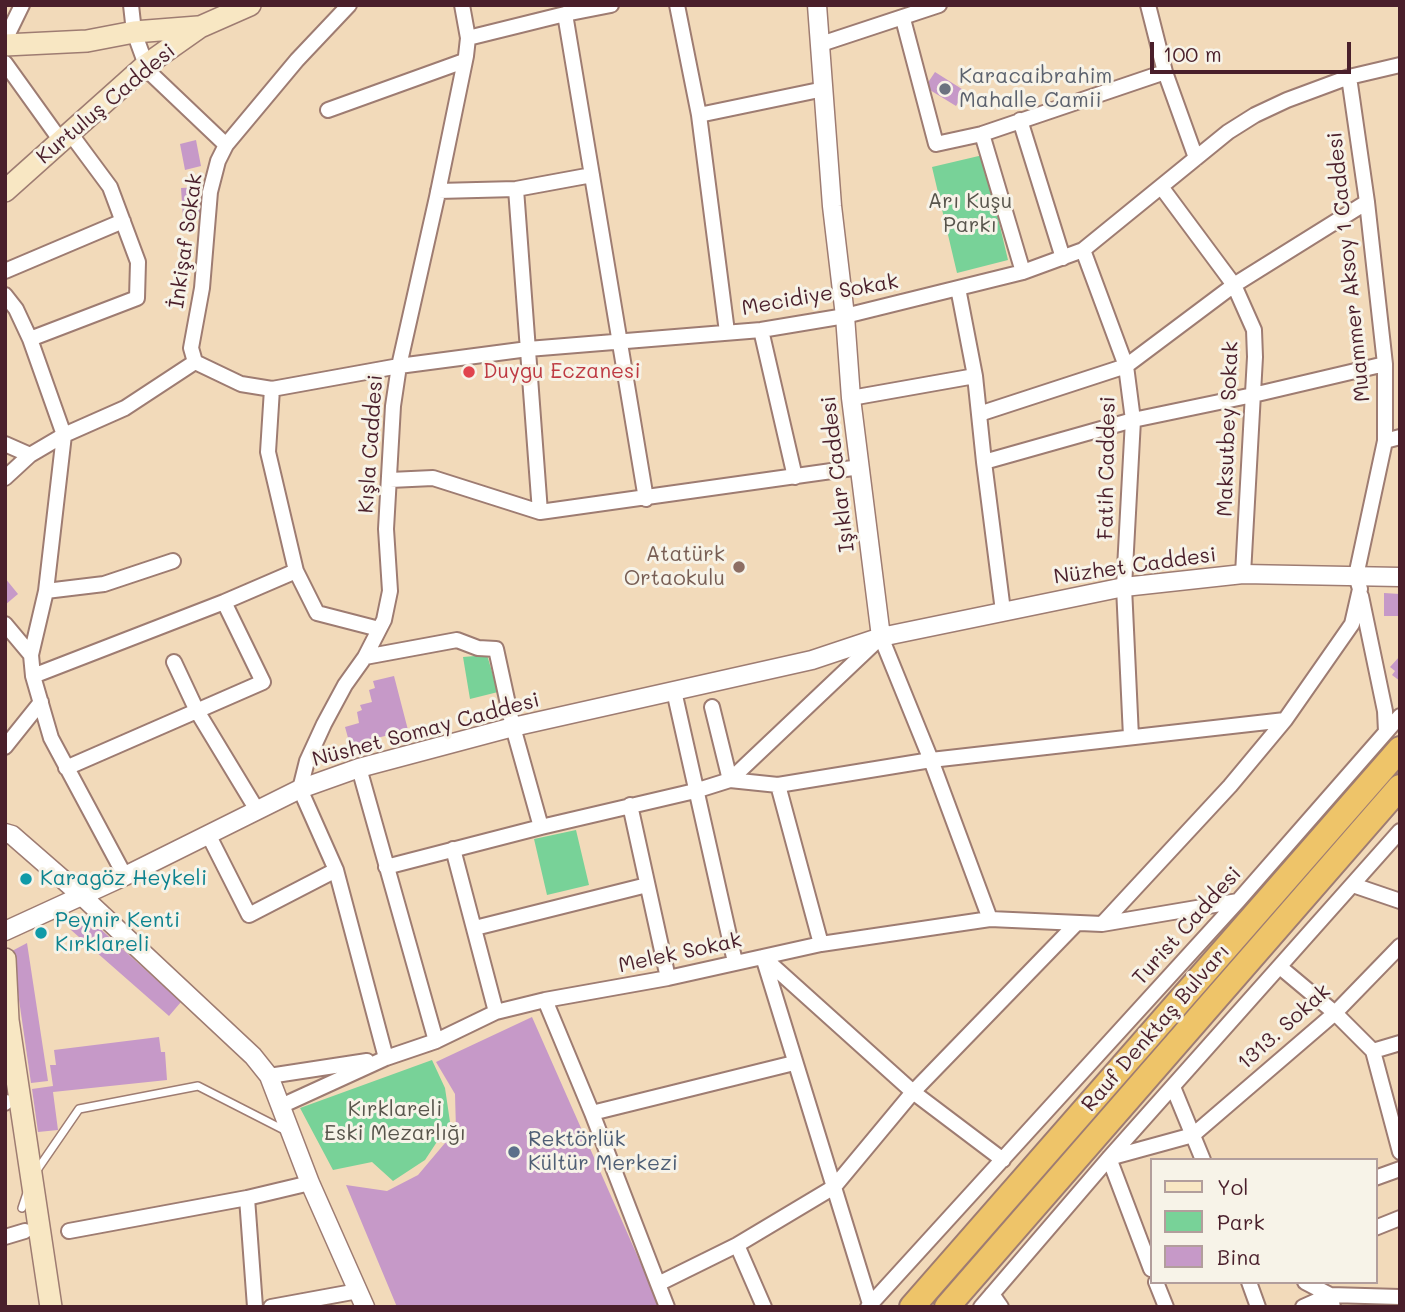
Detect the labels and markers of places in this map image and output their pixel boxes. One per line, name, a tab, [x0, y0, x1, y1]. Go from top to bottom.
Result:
place label: Karacaibrahim Mahalle Camii	[959, 64, 1112, 114]
marker: Karacaibrahim Mahalle Camii	[937, 81, 953, 97]
place label: Duygu Eczanesi	[483, 359, 641, 385]
marker: Duygu Eczanesi	[461, 364, 477, 380]
place label: Atatürk Ortaokulu	[624, 542, 725, 592]
marker: Atatürk Ortaokulu	[731, 559, 747, 575]
place label: Karagöz Heykeli	[40, 866, 207, 892]
marker: Karagöz Heykeli	[18, 871, 34, 887]
place label: Peynir Kenti Kırklareli	[55, 908, 180, 958]
marker: Peynir Kenti Kırklareli	[33, 925, 49, 941]
place label: Rektörlük Kültür Merkezi	[528, 1127, 678, 1177]
marker: Rektörlük Kültür Merkezi	[506, 1144, 522, 1160]

